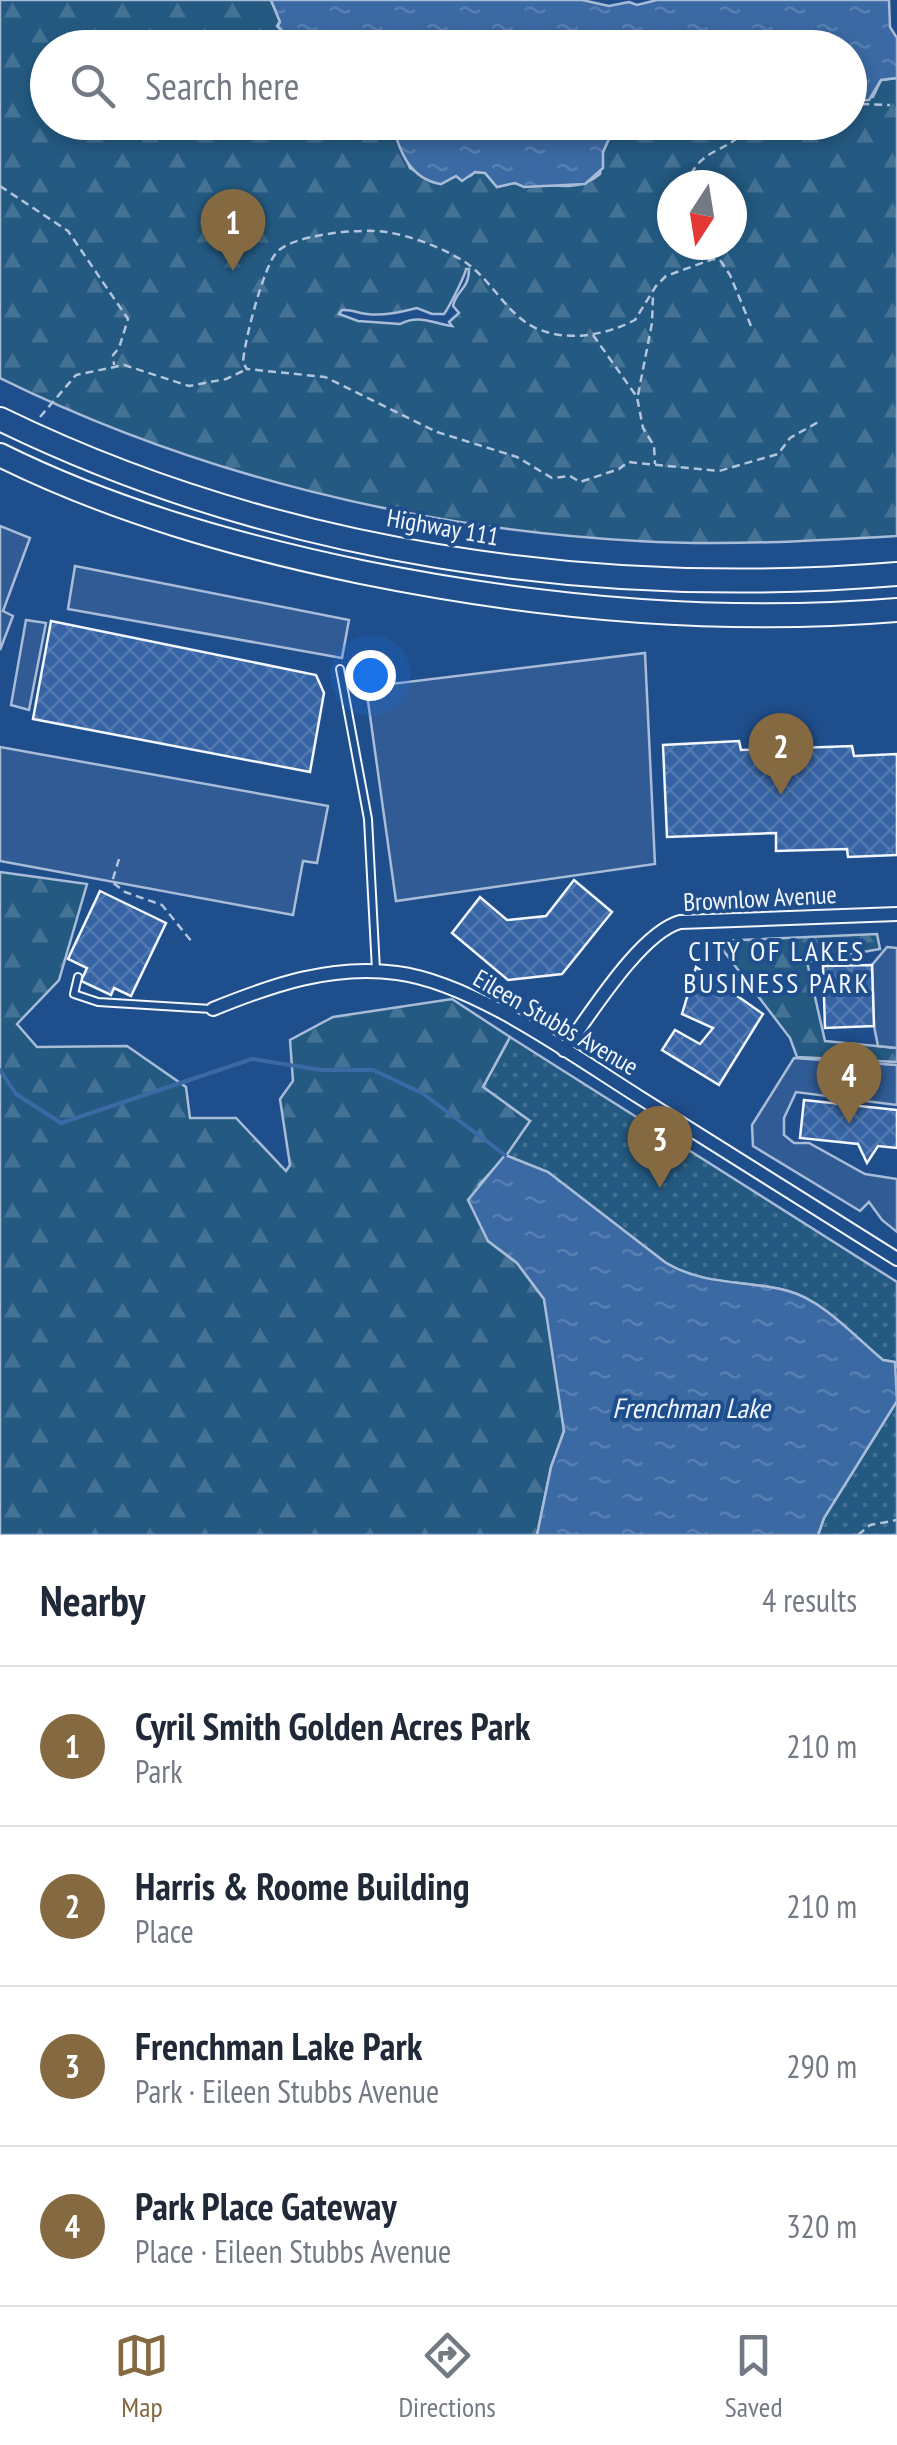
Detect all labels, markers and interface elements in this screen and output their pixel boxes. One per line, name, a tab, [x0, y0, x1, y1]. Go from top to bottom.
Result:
search box	[30, 30, 867, 140]
icon: search	[65, 58, 120, 113]
text: Search here	[145, 61, 299, 110]
north arrow	[657, 170, 747, 260]
pin: 1	[200, 188, 266, 271]
street label: Highway 111	[385, 501, 501, 553]
your location	[345, 650, 396, 701]
pin: 2	[748, 712, 814, 795]
street label: Brownlow Avenue	[683, 878, 837, 918]
district label: CITY OF LAKES BUSINESS PARK	[683, 932, 871, 1001]
street label: Eileen Stubbs Avenue	[468, 962, 644, 1082]
pin: 4	[816, 1042, 882, 1124]
pin: 3	[628, 1106, 692, 1188]
water label: Frenchman Lake	[612, 1389, 772, 1426]
text: Nearby	[40, 1573, 145, 1628]
text: 4 results	[762, 1579, 857, 1621]
text: Cyril Smith Golden Acres Park	[135, 1701, 530, 1750]
text: 1	[65, 1725, 80, 1767]
text: 210 m	[786, 1725, 857, 1767]
text: Park	[135, 1750, 183, 1792]
text: Harris & Roome Building	[135, 1861, 470, 1910]
text: 2	[65, 1885, 80, 1927]
text: 210 m	[786, 1885, 857, 1927]
text: Place	[135, 1910, 194, 1952]
text: Frenchman Lake Park	[135, 2021, 422, 2070]
text: 3	[65, 2045, 80, 2087]
text: 290 m	[786, 2045, 857, 2087]
text: Park · Eileen Stubbs Avenue	[135, 2070, 439, 2112]
text: Park Place Gateway	[135, 2181, 397, 2230]
text: 4	[65, 2205, 80, 2247]
text: 320 m	[786, 2205, 857, 2247]
text: Place · Eileen Stubbs Avenue	[135, 2230, 451, 2272]
tab: Map	[114, 2328, 169, 2425]
tab: Directions	[398, 2328, 496, 2425]
tab: Saved	[725, 2328, 783, 2425]

